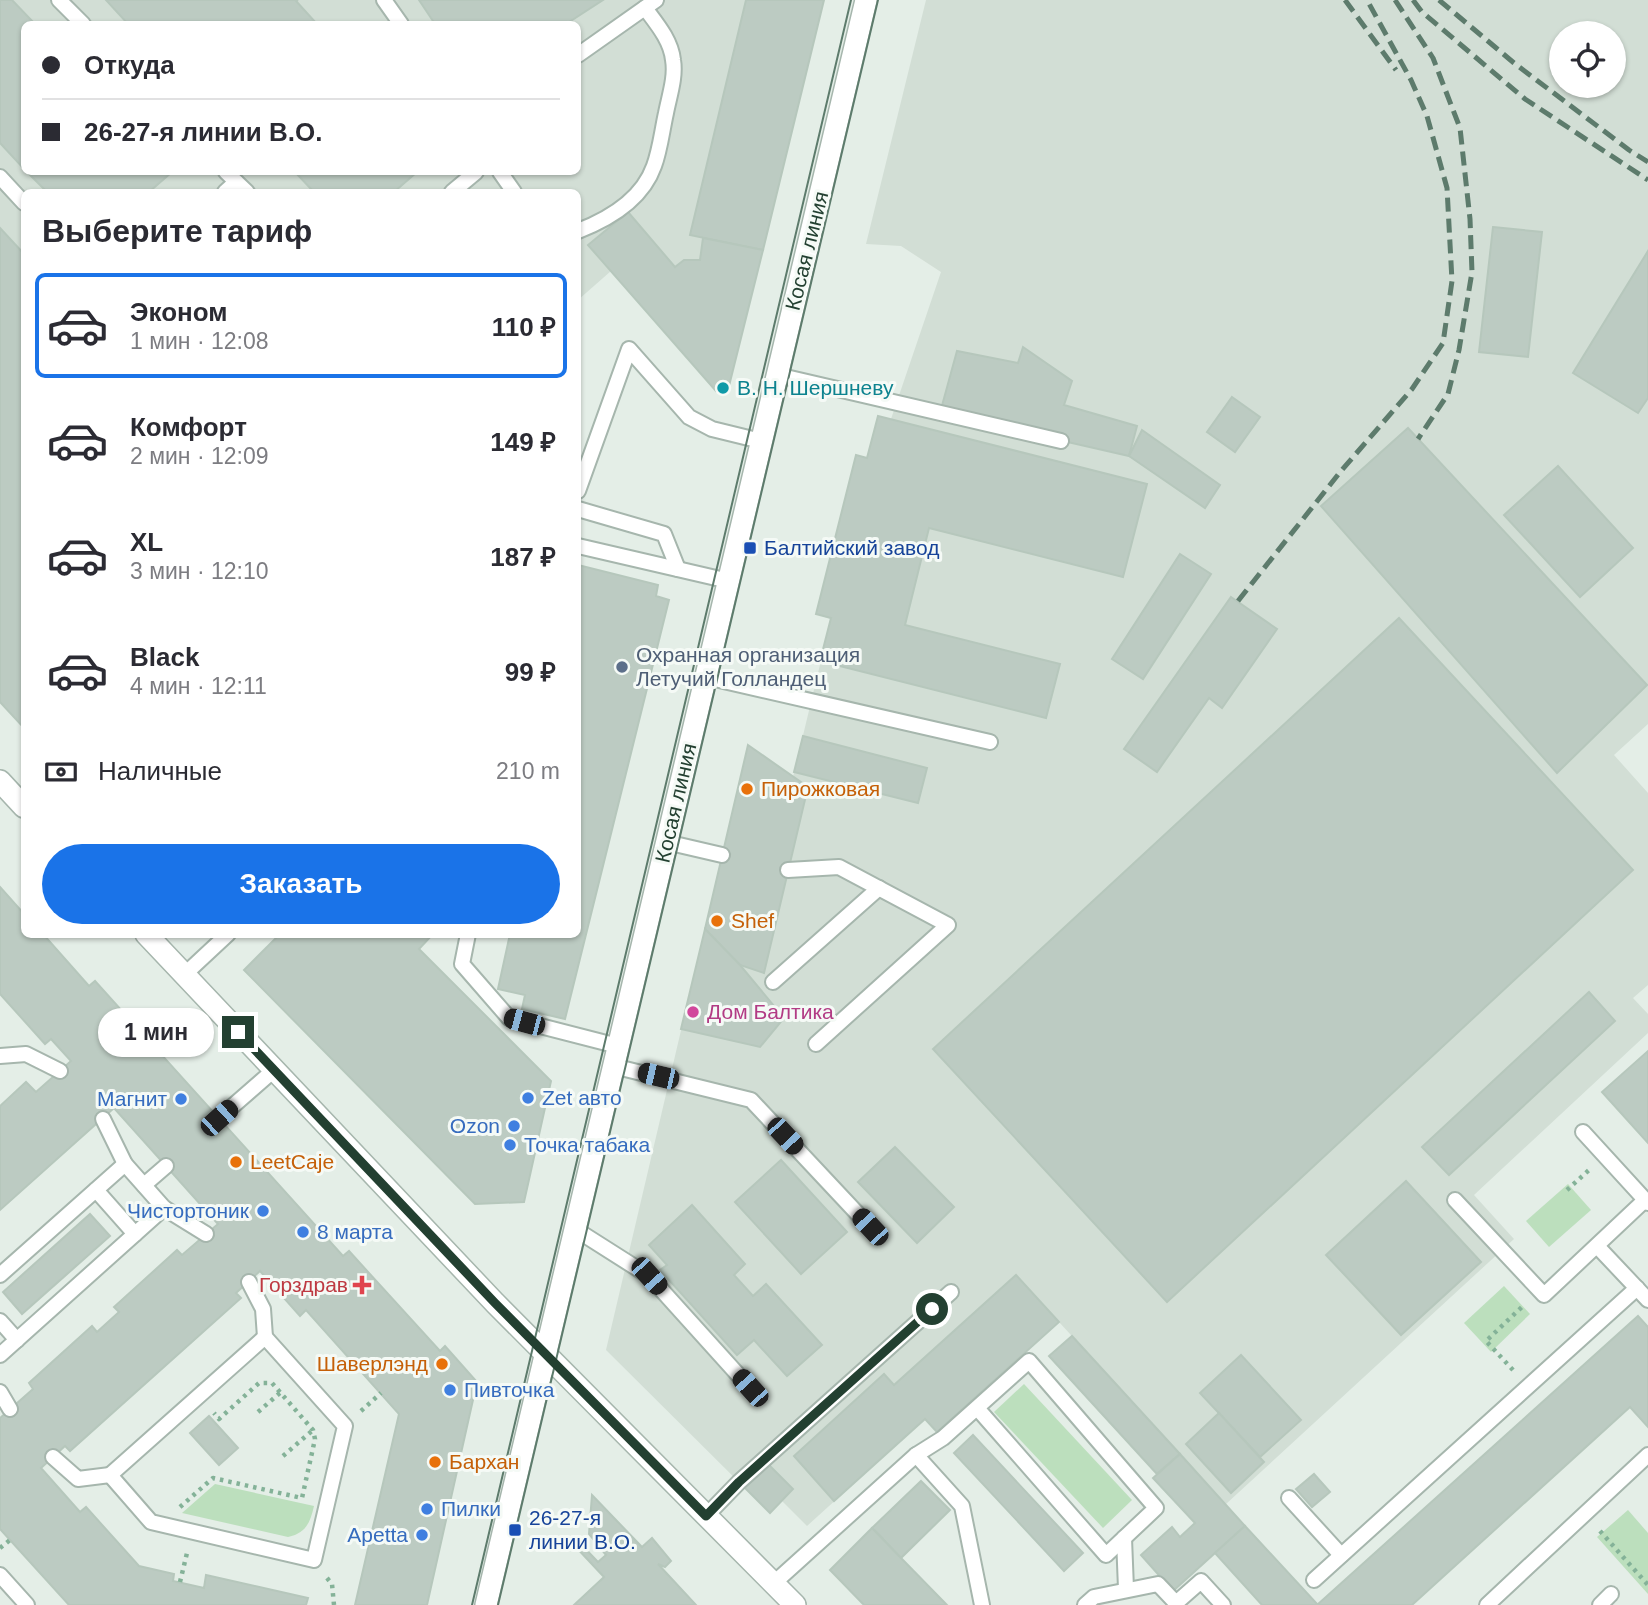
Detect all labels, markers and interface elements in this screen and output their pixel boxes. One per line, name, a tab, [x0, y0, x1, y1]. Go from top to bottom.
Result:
map controls	[1549, 21, 1626, 98]
button: locate	[1549, 21, 1626, 98]
text: Откуда	[84, 50, 175, 80]
text: 26-27-я линии В.О.	[84, 117, 322, 147]
street label: Косая линия	[781, 189, 832, 313]
text: Выберите тариф	[42, 213, 312, 249]
icon: car	[46, 294, 109, 357]
text: Эконом	[130, 297, 228, 327]
text: 110 ₽	[492, 312, 556, 342]
text: 1 мин · 12:08	[130, 328, 269, 354]
place label: В. Н. Шершневу	[737, 376, 894, 399]
marker: В. Н. Шершневу	[715, 380, 731, 396]
icon: car	[46, 409, 109, 472]
text: Комфорт	[130, 412, 247, 442]
text: 149 ₽	[490, 427, 556, 457]
text: 2 мин · 12:09	[130, 443, 269, 469]
icon: car	[46, 524, 109, 587]
text: XL	[130, 527, 163, 557]
place label: Балтийский завод	[764, 536, 939, 559]
marker: Балтийский завод	[742, 540, 758, 556]
text: 187 ₽	[490, 542, 556, 572]
text: 3 мин · 12:10	[130, 558, 269, 584]
icon: car	[46, 639, 109, 702]
text: Black	[130, 642, 199, 672]
place label: Охранная организация Летучий Голландец	[636, 643, 860, 690]
text: 99 ₽	[505, 657, 556, 687]
marker: Охранная организация Летучий Голландец	[614, 659, 630, 675]
text: 4 мин · 12:11	[130, 673, 267, 699]
street label: Косая линия	[651, 741, 700, 865]
icon: cash	[42, 753, 80, 791]
text: Наличные	[98, 756, 222, 786]
text: 210 m	[496, 758, 560, 784]
place label: Пирожковая	[761, 777, 880, 800]
marker: Пирожковая	[739, 781, 755, 797]
button: Заказать	[42, 844, 560, 924]
place label: Shef	[731, 909, 774, 932]
marker: Shef	[709, 913, 725, 929]
place label: Дом Балтика	[707, 1000, 834, 1023]
marker: Дом Балтика	[685, 1004, 701, 1020]
car	[501, 1006, 548, 1038]
callout: 1 мин	[98, 1007, 214, 1056]
route end	[222, 1016, 254, 1048]
text: 1 мин	[124, 1019, 188, 1045]
car	[636, 1061, 681, 1091]
place label: Zet авто	[542, 1086, 622, 1109]
place label: Магнит	[97, 1087, 167, 1110]
marker: Zet авто	[520, 1090, 536, 1106]
marker: Магнит	[173, 1091, 189, 1107]
car	[197, 1096, 242, 1140]
car	[763, 1113, 808, 1159]
place label: Ozon	[450, 1114, 500, 1137]
marker: Ozon	[506, 1118, 522, 1134]
place label: Точка табака	[524, 1133, 650, 1156]
marker: Точка табака	[502, 1137, 518, 1153]
place label: LeetCaje	[250, 1150, 334, 1173]
marker: LeetCaje	[228, 1154, 244, 1170]
place label: Чистортоник	[127, 1199, 250, 1222]
marker: Чистортоник	[255, 1203, 271, 1219]
car	[848, 1204, 893, 1250]
place label: 8 марта	[317, 1220, 393, 1243]
marker: 8 марта	[295, 1224, 311, 1240]
car	[628, 1253, 671, 1299]
place label: Горздрав	[259, 1273, 348, 1296]
marker: Горздрав	[354, 1277, 370, 1293]
route start	[916, 1293, 948, 1325]
place label: Шаверлэнд	[317, 1352, 428, 1375]
marker: Шаверлэнд	[434, 1356, 450, 1372]
car	[729, 1365, 772, 1411]
place label: Пивточка	[464, 1378, 555, 1401]
marker: Пивточка	[442, 1382, 458, 1398]
place label: Бархан	[449, 1450, 519, 1473]
marker: Бархан	[427, 1454, 443, 1470]
place label: Пилки	[441, 1497, 501, 1520]
marker: Пилки	[419, 1501, 435, 1517]
place label: 26-27-я линии В.О.	[529, 1506, 636, 1553]
marker: 26-27-я линии В.О.	[507, 1522, 523, 1538]
place label: Apetta	[347, 1523, 408, 1546]
marker: Apetta	[414, 1527, 430, 1543]

